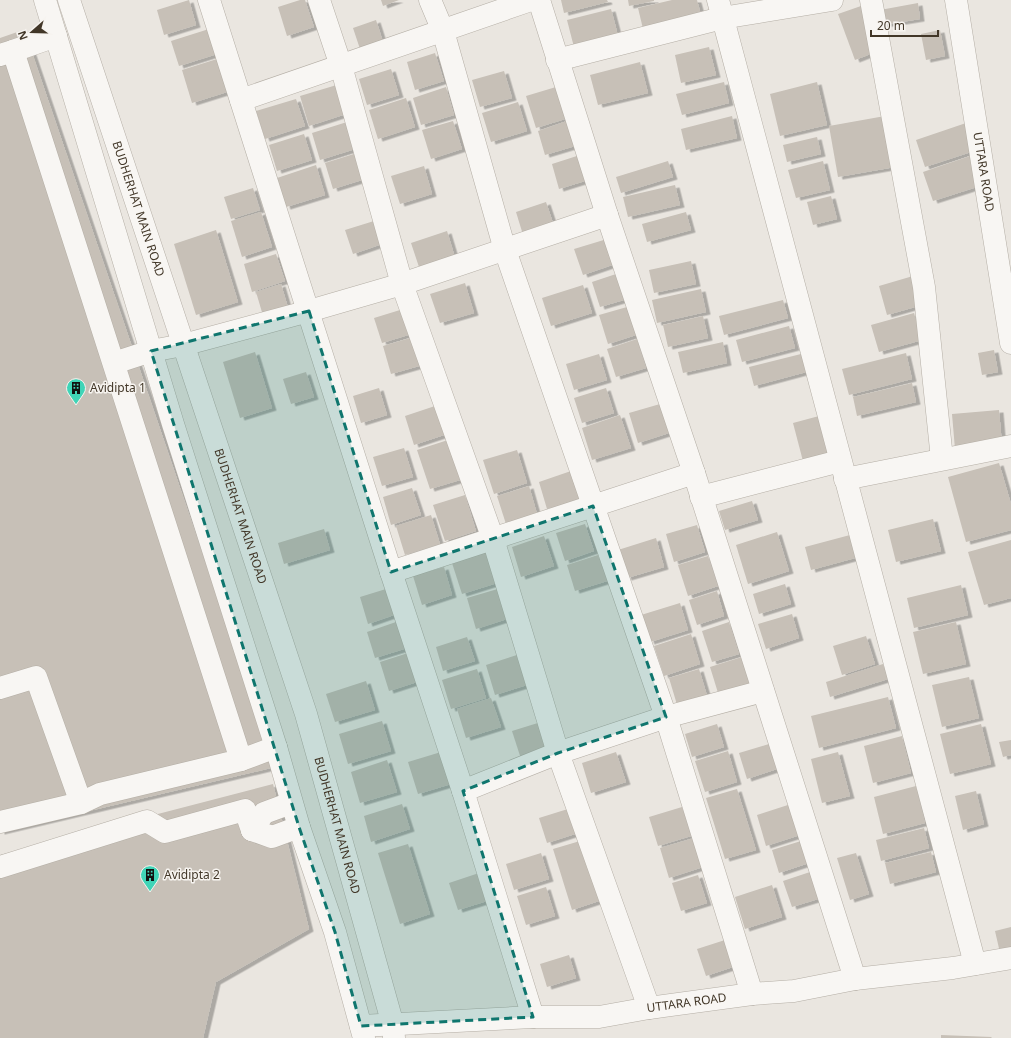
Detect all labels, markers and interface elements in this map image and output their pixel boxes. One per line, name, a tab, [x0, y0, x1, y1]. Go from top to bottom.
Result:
north arrow	[12, 12, 52, 52]
scale bar	[871, 12, 938, 38]
text: 20 m	[877, 17, 905, 34]
text: N	[14, 29, 31, 42]
street label: UTTARA ROAD	[969, 131, 999, 213]
street label: BUDHERHAT MAIN ROAD	[108, 139, 169, 279]
building icon: Avidipta 1	[65, 377, 87, 405]
place label: Avidipta 1	[90, 379, 146, 396]
street label: BUDHERHAT MAIN ROAD	[210, 446, 271, 586]
street label: BUDHERHAT MAIN ROAD	[310, 755, 365, 896]
building icon: Avidipta 2	[139, 864, 161, 892]
place label: Avidipta 2	[164, 866, 220, 883]
street label: UTTARA ROAD	[646, 989, 728, 1016]

